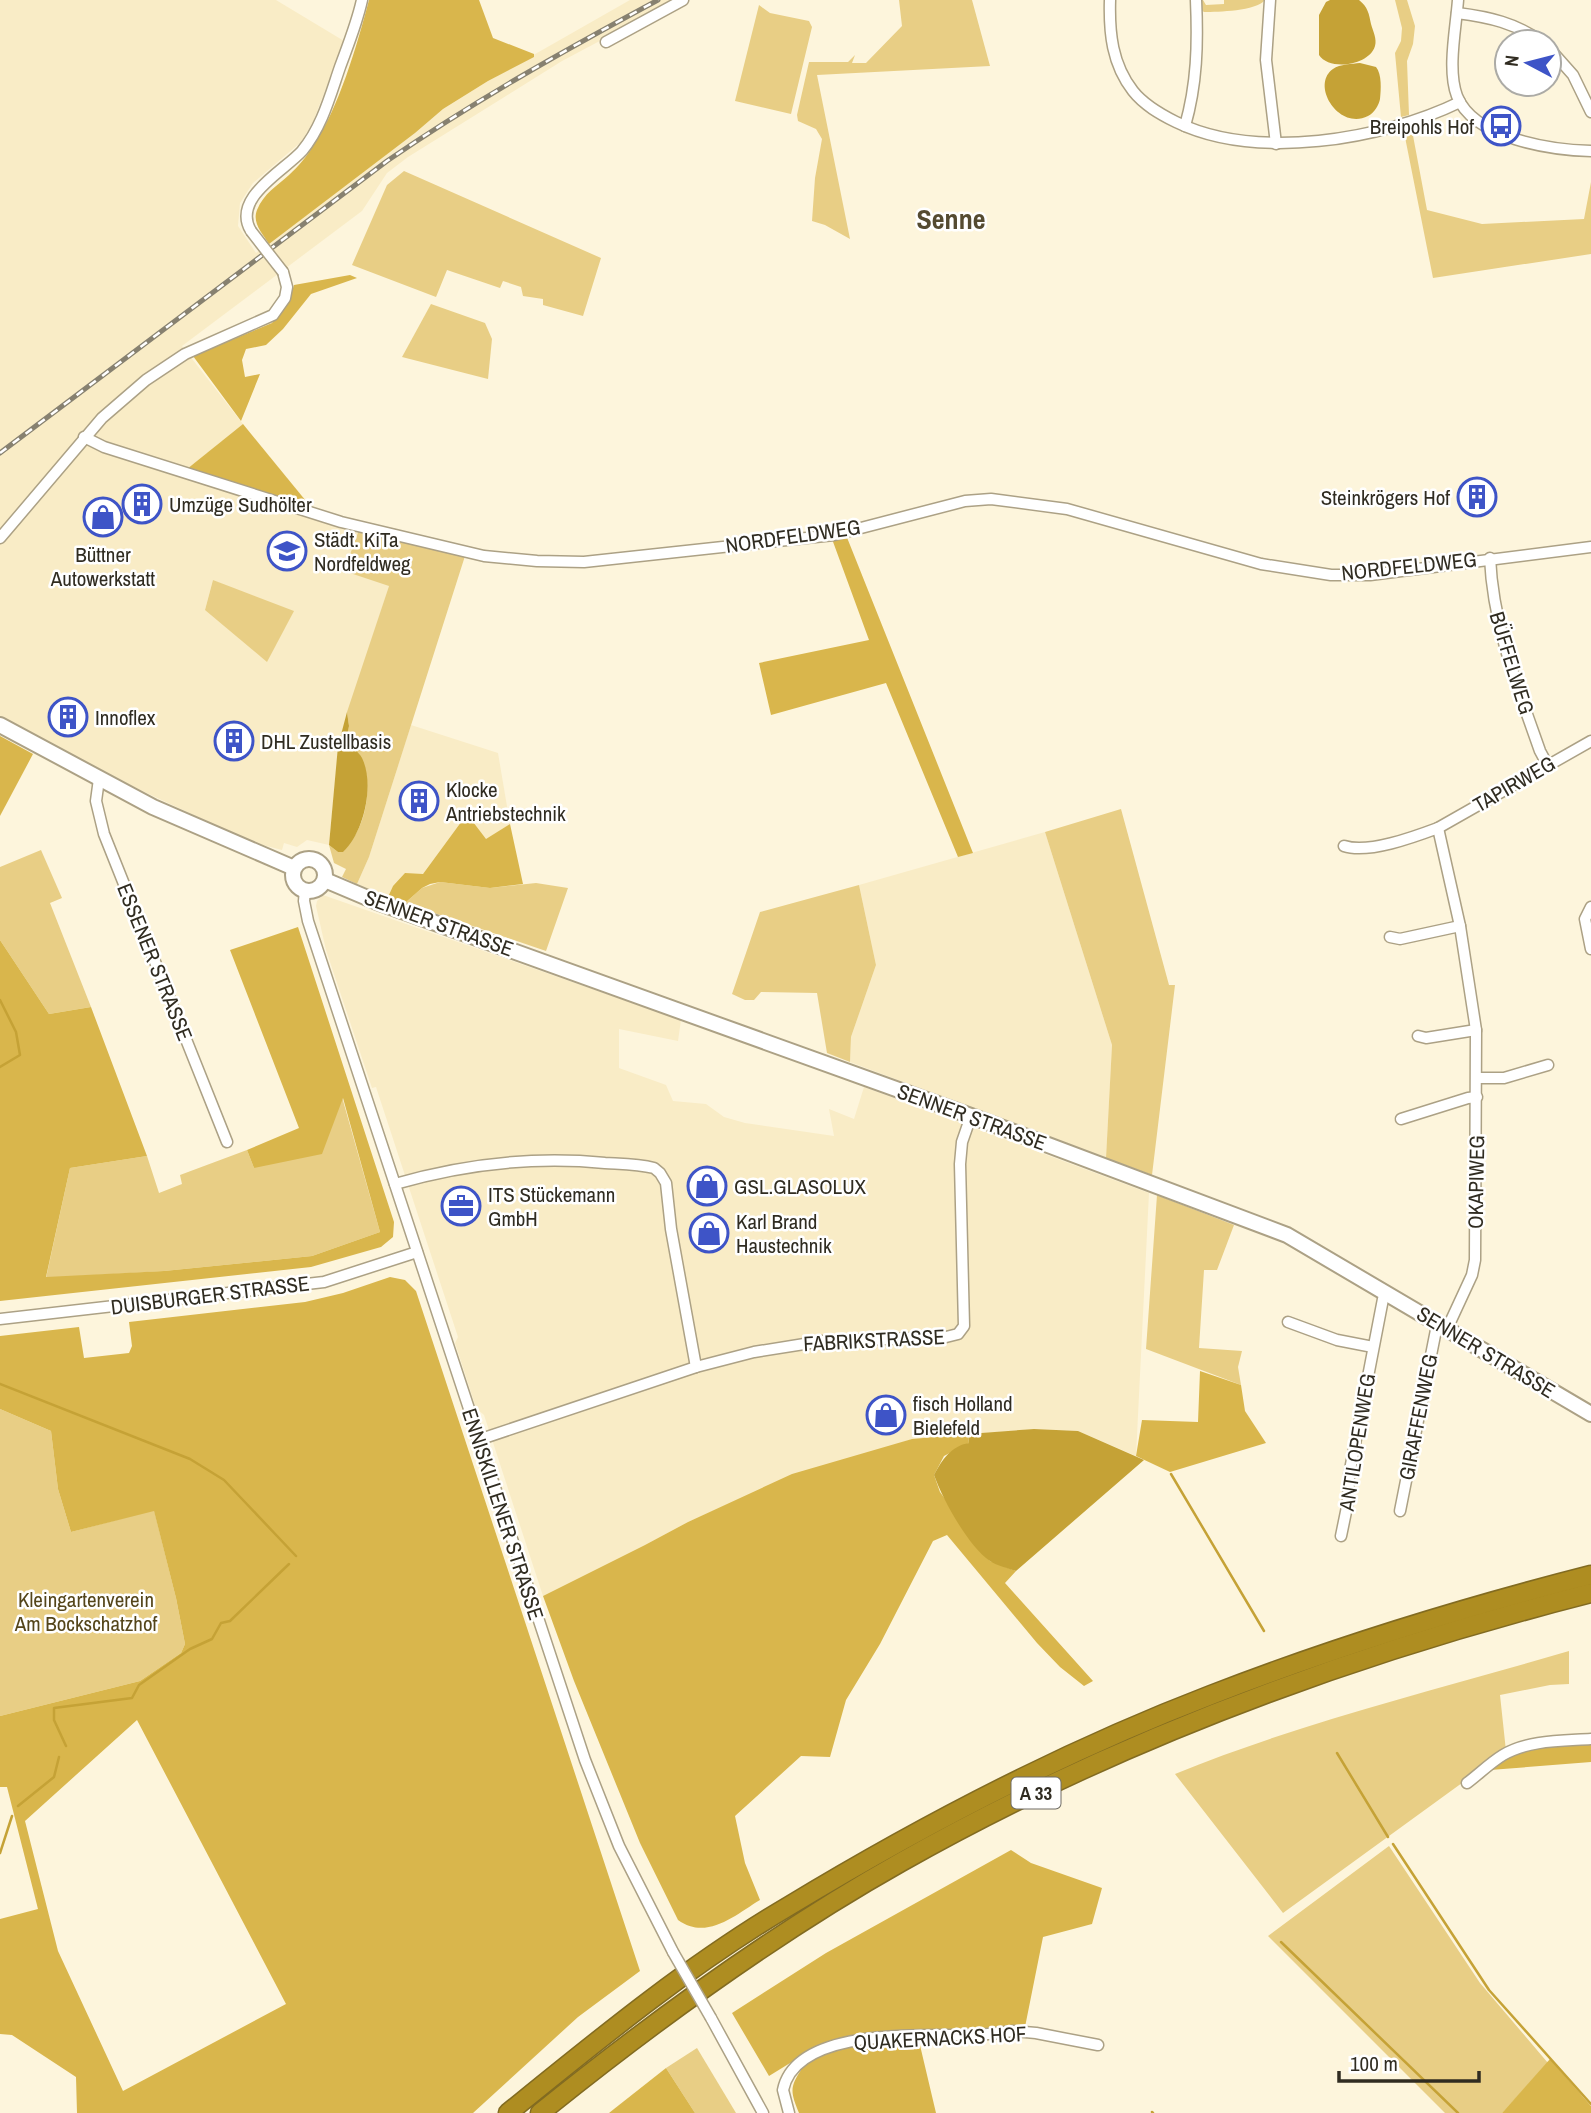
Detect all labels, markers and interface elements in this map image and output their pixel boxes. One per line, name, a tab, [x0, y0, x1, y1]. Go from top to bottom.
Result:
north arrow	[1493, 28, 1563, 98]
text: N	[1498, 54, 1525, 68]
bus stop icon: Breipohls Hof	[1480, 105, 1522, 147]
place label: Breipohls Hof	[1370, 112, 1474, 141]
district label: Senne	[917, 200, 985, 238]
building icon: Steinkrögers Hof	[1456, 476, 1498, 518]
building icon: Umzüge Sudhölter	[121, 483, 163, 525]
place label: Steinkrögers Hof	[1321, 483, 1450, 512]
place label: Umzüge Sudhölter	[169, 490, 312, 519]
shop icon: Büttner Autowerkstatt	[82, 496, 124, 538]
street label: NORDFELDWEG	[724, 512, 862, 560]
place label: Städt. KiTa Nordfeldweg	[314, 525, 411, 578]
school or university icon: Städt. KiTa Nordfeldweg	[266, 530, 308, 572]
place label: Büttner Autowerkstatt	[50, 540, 155, 593]
street label: NORDFELDWEG	[1340, 544, 1478, 588]
street label: BÜFFELWEG	[1483, 608, 1541, 718]
building icon: Innoflex	[47, 696, 89, 738]
place label: Innoflex	[95, 703, 156, 732]
building icon: DHL Zustellbasis	[213, 720, 255, 762]
place label: DHL Zustellbasis	[261, 727, 391, 756]
street label: TAPIRWEG	[1468, 749, 1560, 819]
place label: Klocke Antriebstechnik	[445, 775, 566, 828]
building icon: Klocke Antriebstechnik	[398, 780, 440, 822]
street label: ESSENER STRASSE	[110, 879, 200, 1045]
street label: SENNER STRASSE	[360, 883, 518, 963]
street label: SENNER STRASSE	[893, 1077, 1051, 1157]
street label: OKAPIWEG	[1461, 1135, 1491, 1229]
shop icon: GSL.GLASOLUX	[686, 1165, 728, 1207]
place label: GSL.GLASOLUX	[734, 1172, 867, 1201]
place label: ITS Stückemann GmbH	[488, 1180, 615, 1233]
office icon: ITS Stückemann GmbH	[440, 1185, 482, 1227]
place label: Karl Brand Haustechnik	[736, 1207, 832, 1260]
shop icon: Karl Brand Haustechnik	[688, 1212, 730, 1254]
street label: DUISBURGER STRASSE	[109, 1268, 311, 1322]
street label: SENNER STRASSE	[1411, 1299, 1561, 1405]
street label: FABRIKSTRASSE	[803, 1322, 945, 1358]
street label: GIRAFFENWEG	[1392, 1351, 1444, 1483]
street label: ANTILOPENWEG	[1332, 1371, 1382, 1514]
place label: fisch Holland Bielefeld	[913, 1389, 1013, 1442]
shop icon: fisch Holland Bielefeld	[865, 1394, 907, 1436]
street label: ENNISKILLENER STRASSE	[455, 1404, 551, 1624]
park label: Kleingartenverein Am Bockschatzhof	[14, 1585, 158, 1638]
road number: A 33	[1012, 1778, 1060, 1809]
street label: QUAKERNACKS HOF	[853, 2019, 1027, 2057]
scale bar	[1339, 2039, 1479, 2084]
text: 100 m	[1350, 2049, 1398, 2078]

